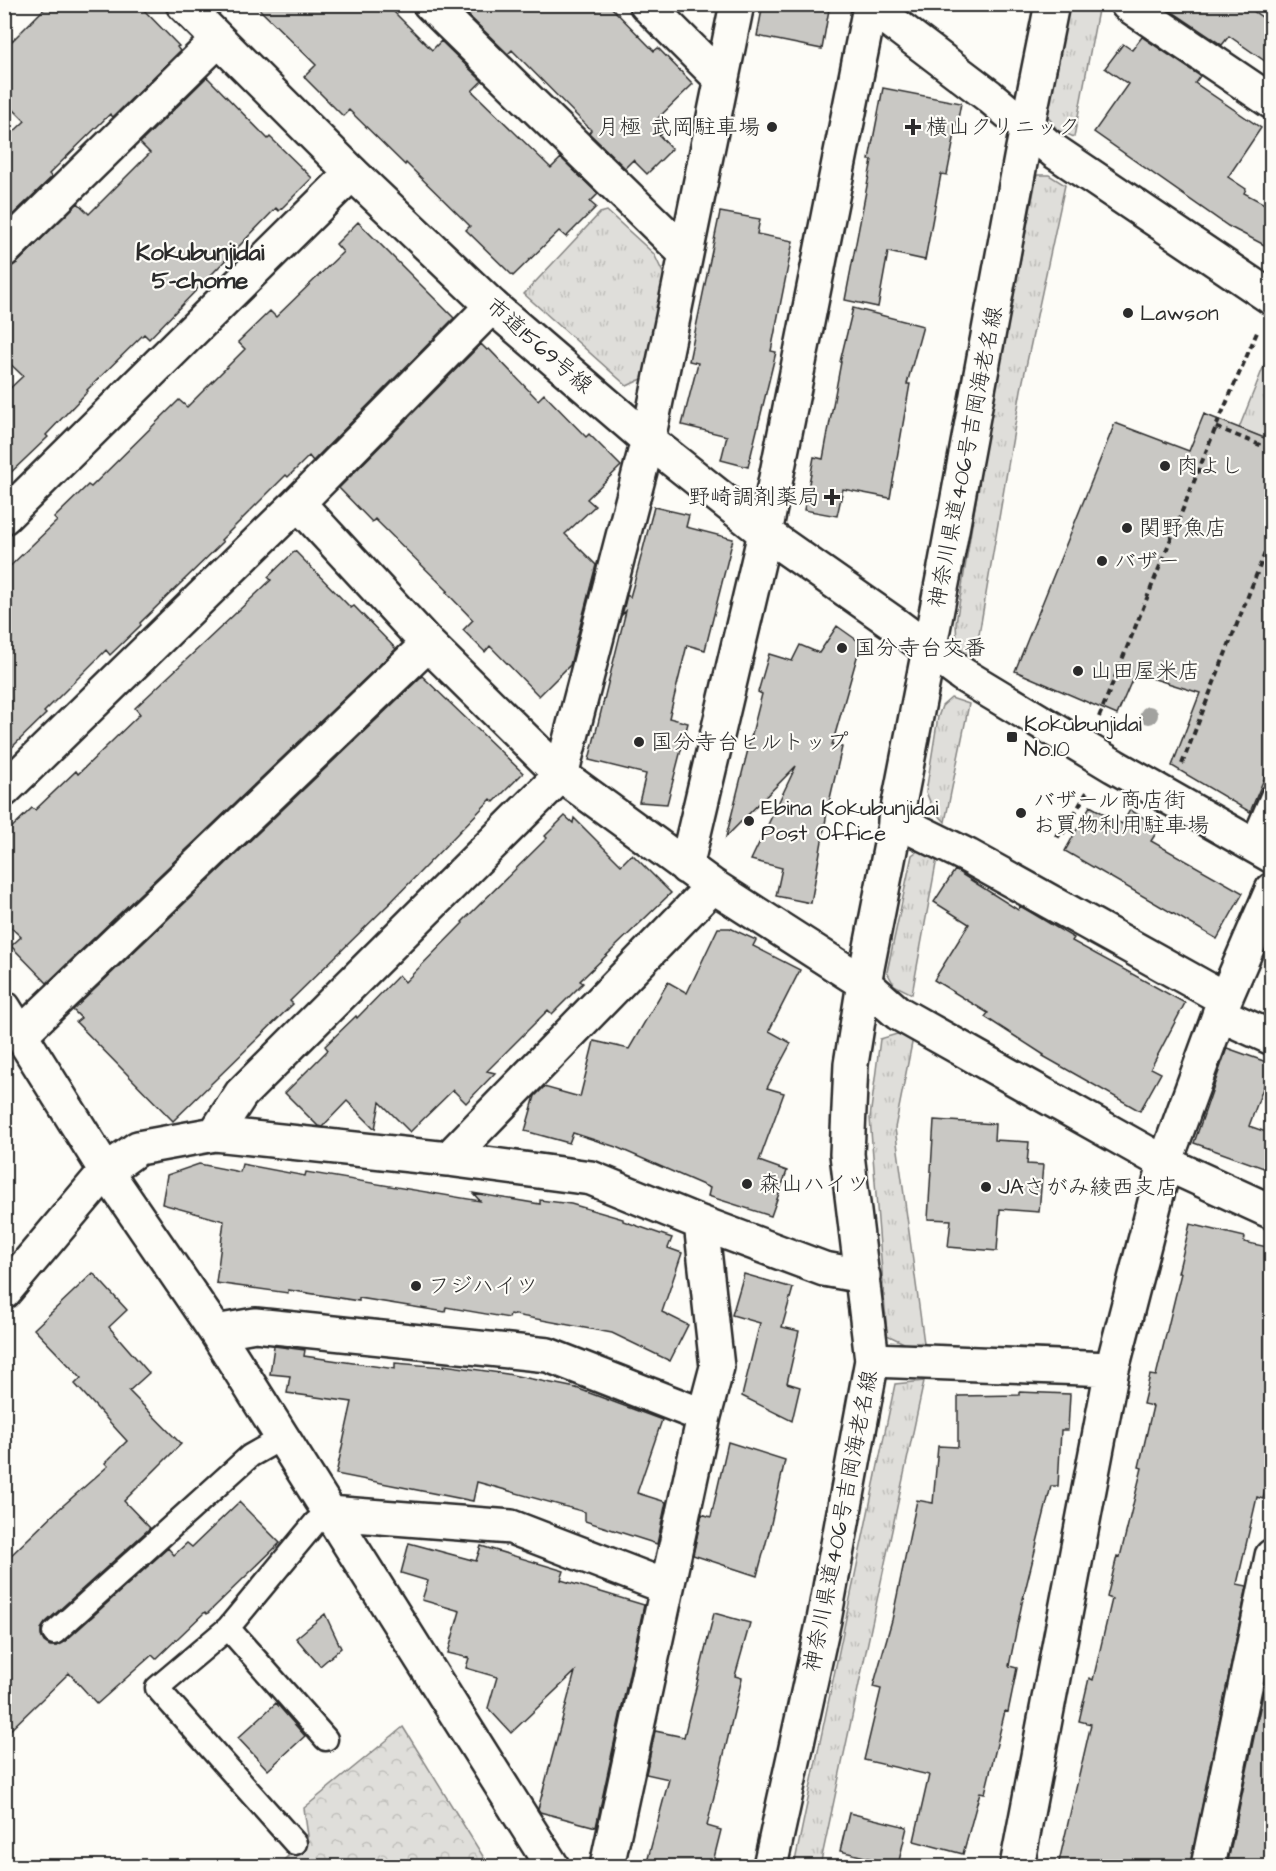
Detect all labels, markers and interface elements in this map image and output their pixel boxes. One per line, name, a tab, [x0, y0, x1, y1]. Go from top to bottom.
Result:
place label: 月極 武岡駐車場	[597, 112, 760, 143]
place label: 横山クリニック	[926, 112, 1080, 143]
marker: 横山クリニック	[904, 118, 922, 136]
marker: 月極 武岡駐車場	[765, 120, 779, 134]
district label: Kokubunjidai 5-chome	[136, 236, 265, 298]
street label: 市道1569号線	[479, 291, 599, 401]
place label: Lawson	[1140, 298, 1219, 329]
street label: 神奈川県道406号吉岡海老名線	[922, 304, 1010, 610]
marker: Lawson	[1121, 306, 1135, 320]
place label: 肉よし	[1177, 451, 1243, 482]
marker: 肉よし	[1158, 459, 1172, 473]
place label: 野崎調剤薬局	[688, 482, 820, 513]
marker: 野崎調剤薬局	[825, 490, 839, 504]
place label: 関野魚店	[1139, 513, 1227, 544]
marker: 関野魚店	[1120, 521, 1134, 535]
place label: バザー	[1114, 546, 1180, 577]
marker: バザー	[1095, 554, 1109, 568]
place label: 国分寺台交番	[854, 633, 986, 664]
marker: 国分寺台交番	[835, 641, 849, 655]
place label: 山田屋米店	[1090, 656, 1200, 687]
marker: 山田屋米店	[1071, 664, 1085, 678]
place label: Kokubunjidai No.10	[1024, 709, 1142, 765]
place label: 国分寺台ヒルトップ	[651, 727, 849, 758]
marker: Kokubunjidai No.10	[1005, 730, 1019, 744]
marker: 国分寺台ヒルトップ	[632, 735, 646, 749]
place label: バザール商店街 お買物利用駐車場	[1033, 785, 1209, 841]
place label: Ebina Kokubunjidai Post Office	[761, 793, 939, 849]
marker: バザール商店街 お買物利用駐車場	[1014, 806, 1028, 820]
marker: Ebina Kokubunjidai Post Office	[742, 814, 756, 828]
place label: 森山ハイツ	[759, 1169, 869, 1200]
place label: JAさがみ綾西支店	[998, 1172, 1178, 1203]
marker: 森山ハイツ	[740, 1177, 754, 1191]
marker: JAさがみ綾西支店	[979, 1180, 993, 1194]
place label: フジハイツ	[428, 1271, 538, 1302]
marker: フジハイツ	[409, 1279, 423, 1293]
street label: 神奈川県道406号吉岡海老名線	[797, 1368, 885, 1674]

